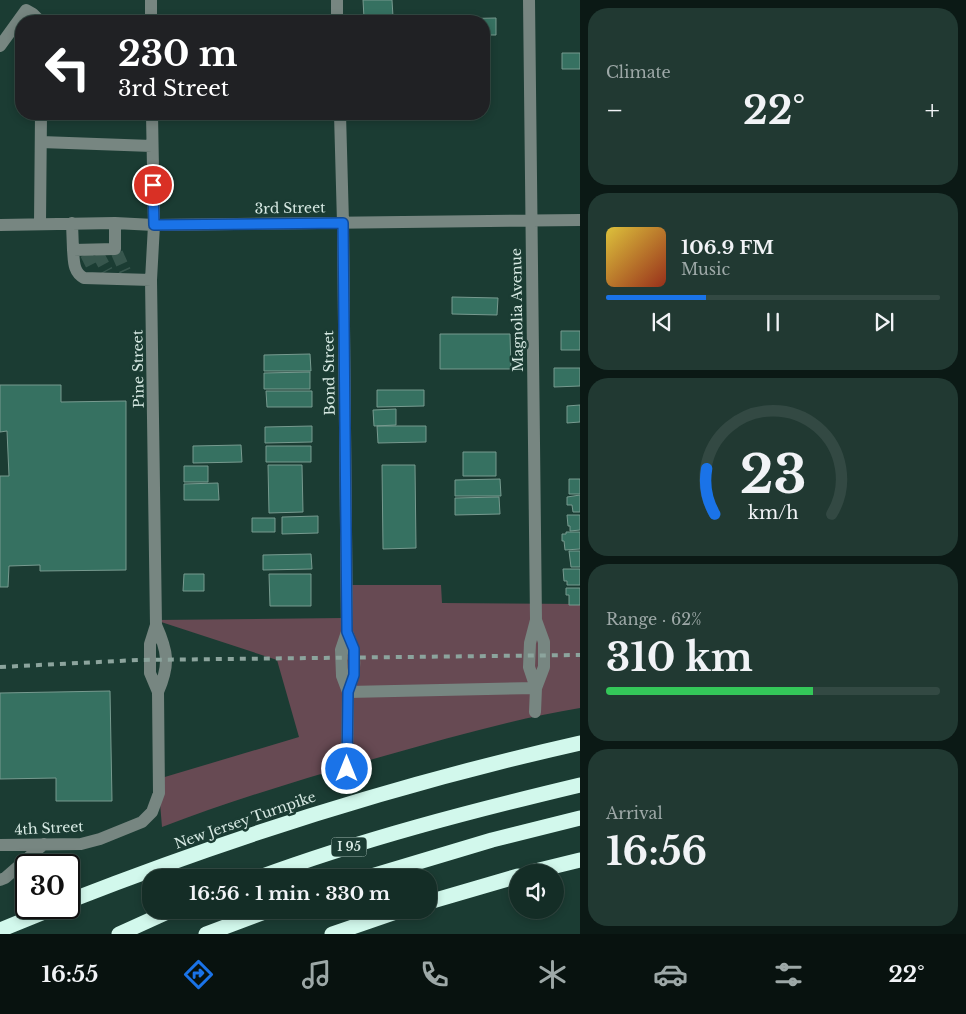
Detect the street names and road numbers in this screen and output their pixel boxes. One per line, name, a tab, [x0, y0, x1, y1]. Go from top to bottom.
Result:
street label: 3rd Street	[254, 198, 326, 218]
street label: Magnolia Avenue	[507, 248, 527, 372]
street label: Pine Street	[128, 329, 148, 408]
street label: Bond Street	[319, 330, 339, 416]
street label: New Jersey Turnpike	[172, 787, 318, 853]
street label: 4th Street	[14, 817, 85, 839]
road number: I 95	[332, 838, 366, 856]

